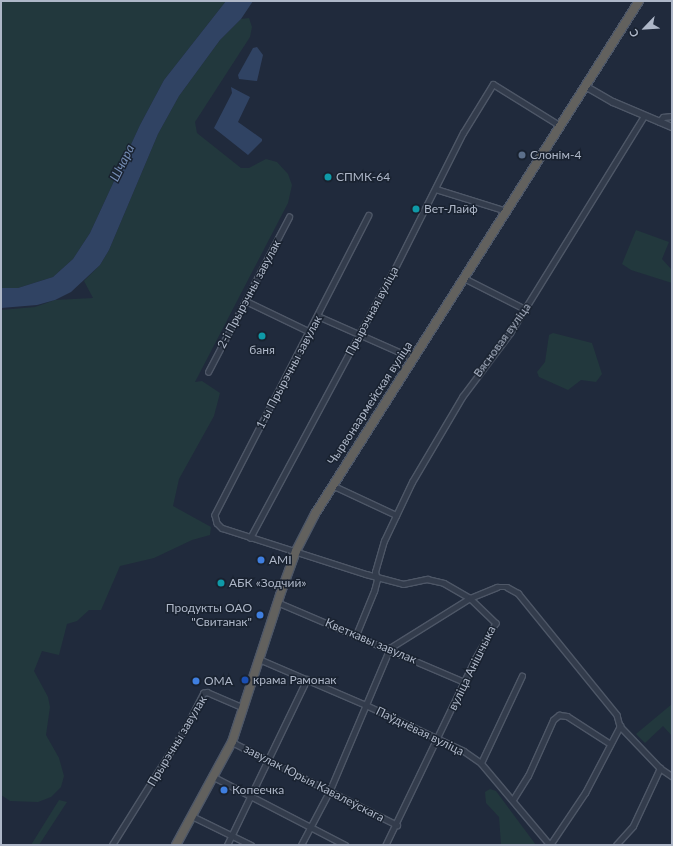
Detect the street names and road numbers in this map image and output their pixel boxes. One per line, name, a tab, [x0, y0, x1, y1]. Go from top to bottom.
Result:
street label: 2-і Прырэчны завулак	[214, 237, 284, 351]
street label: Прырэчная вуліца	[342, 264, 402, 358]
street label: Вясновая вуліца	[470, 300, 534, 380]
street label: 1-ы Прырэчны завулак	[253, 313, 325, 431]
street label: Чырвонаармейская вуліца	[325, 338, 415, 468]
street label: Кветкавы завулак	[323, 615, 419, 667]
street label: вуліца Анішчыка	[445, 623, 499, 713]
street label: Прырэчны завулак	[144, 693, 210, 789]
street label: Паўднёвая вуліца	[374, 703, 466, 759]
street label: завулак Юрыя Кавалеўскага	[241, 741, 387, 825]

